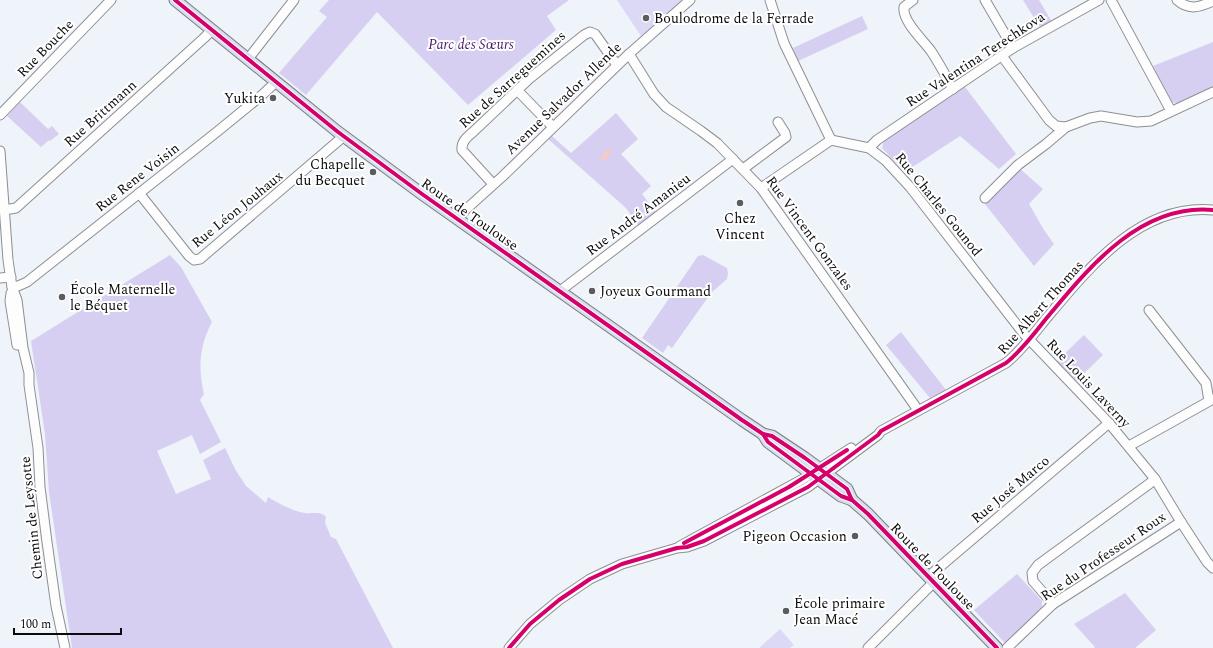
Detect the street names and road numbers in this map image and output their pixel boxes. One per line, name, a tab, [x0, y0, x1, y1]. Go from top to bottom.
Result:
street label: Rue Valentina Terechkova	[902, 6, 1049, 112]
street label: Rue Bouche	[12, 14, 79, 82]
street label: Rue de Sarreguemines	[454, 26, 570, 133]
street label: Avenue Salvador Allende	[501, 37, 626, 160]
street label: Rue Brittmann	[59, 75, 141, 152]
street label: Rue Rene Voisin	[91, 138, 184, 217]
street label: Rue Charles Gounod	[890, 148, 987, 261]
street label: Rue Léon Jouhaux	[187, 166, 288, 253]
street label: Rue André Amanieu	[582, 168, 695, 261]
street label: Rue Vincent Gonzales	[761, 172, 858, 295]
street label: Route de Toulouse	[417, 173, 523, 256]
street label: Rue Albert Thomas	[992, 256, 1089, 359]
street label: Rue Louis Laverny	[1042, 334, 1136, 434]
street label: Rue José Marco	[967, 450, 1054, 528]
street label: Chemin de Leysotte	[15, 455, 48, 581]
street label: Rue du Professeur Roux	[1036, 506, 1170, 606]
street label: Route de Toulouse	[885, 518, 980, 615]

